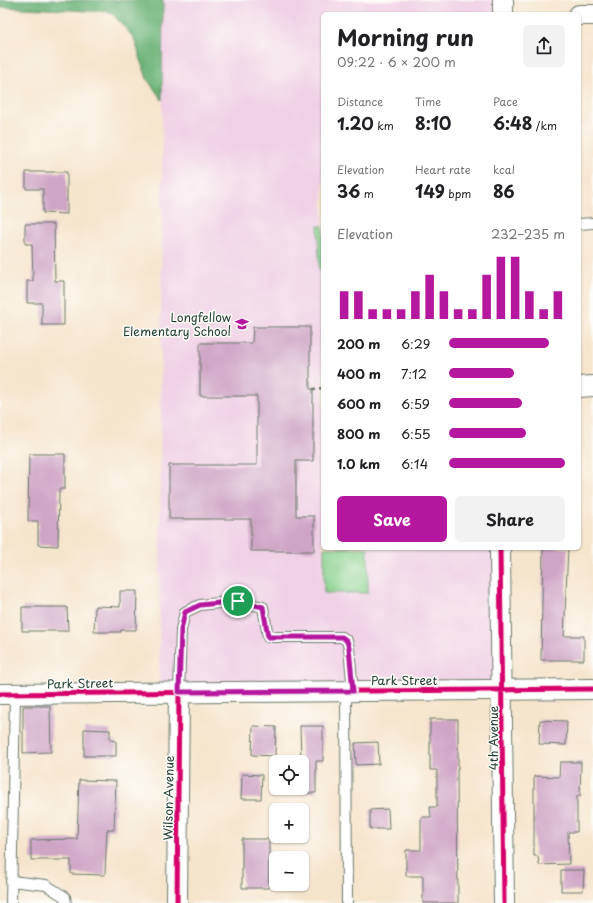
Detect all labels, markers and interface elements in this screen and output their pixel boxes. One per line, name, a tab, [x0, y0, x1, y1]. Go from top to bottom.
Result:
text: Morning run	[337, 20, 474, 53]
button: share	[523, 25, 565, 67]
text: 09:22 · 6 × 200 m	[337, 52, 456, 71]
text: Distance	[337, 93, 383, 110]
text: Time	[415, 93, 441, 110]
text: Pace	[493, 93, 518, 110]
text: 1.20	[337, 110, 374, 136]
text: 8:10	[415, 110, 451, 136]
text: 6:48	[493, 110, 532, 136]
text: km	[374, 117, 394, 134]
text: /km	[532, 117, 557, 134]
text: Elevation	[337, 161, 384, 178]
text: Heart rate	[415, 161, 471, 178]
text: kcal	[493, 161, 515, 178]
text: 36	[337, 178, 360, 204]
text: 149	[415, 178, 445, 204]
text: 86	[493, 178, 515, 204]
text: m	[360, 185, 374, 202]
text: bpm	[445, 185, 471, 202]
text: Elevation	[337, 224, 393, 243]
text: 232–235 m	[491, 224, 565, 243]
place label: Longfellow Elementary School	[123, 308, 232, 340]
school or university icon: Longfellow Elementary School	[234, 316, 250, 332]
text: 200 m	[337, 334, 381, 353]
text: 6:29	[401, 334, 430, 353]
text: 400 m	[337, 364, 381, 383]
text: 7:12	[401, 364, 427, 383]
text: 600 m	[337, 394, 381, 413]
text: 6:59	[401, 394, 430, 413]
text: 800 m	[337, 424, 380, 443]
text: 6:55	[401, 424, 431, 443]
text: 1.0 km	[337, 454, 380, 473]
text: 6:14	[401, 454, 428, 473]
button: Save	[337, 496, 447, 542]
button: Share	[455, 496, 565, 542]
pin	[221, 584, 255, 618]
icon: arrive	[227, 590, 249, 612]
street label: Park Street	[371, 671, 437, 689]
street label: Park Street	[47, 673, 114, 693]
street label: 4th Avenue	[484, 705, 502, 770]
street label: Wilson Avenue	[158, 755, 178, 841]
map controls	[269, 755, 309, 891]
button: locate	[269, 755, 309, 795]
button: +	[269, 803, 309, 843]
button: −	[269, 851, 309, 891]

